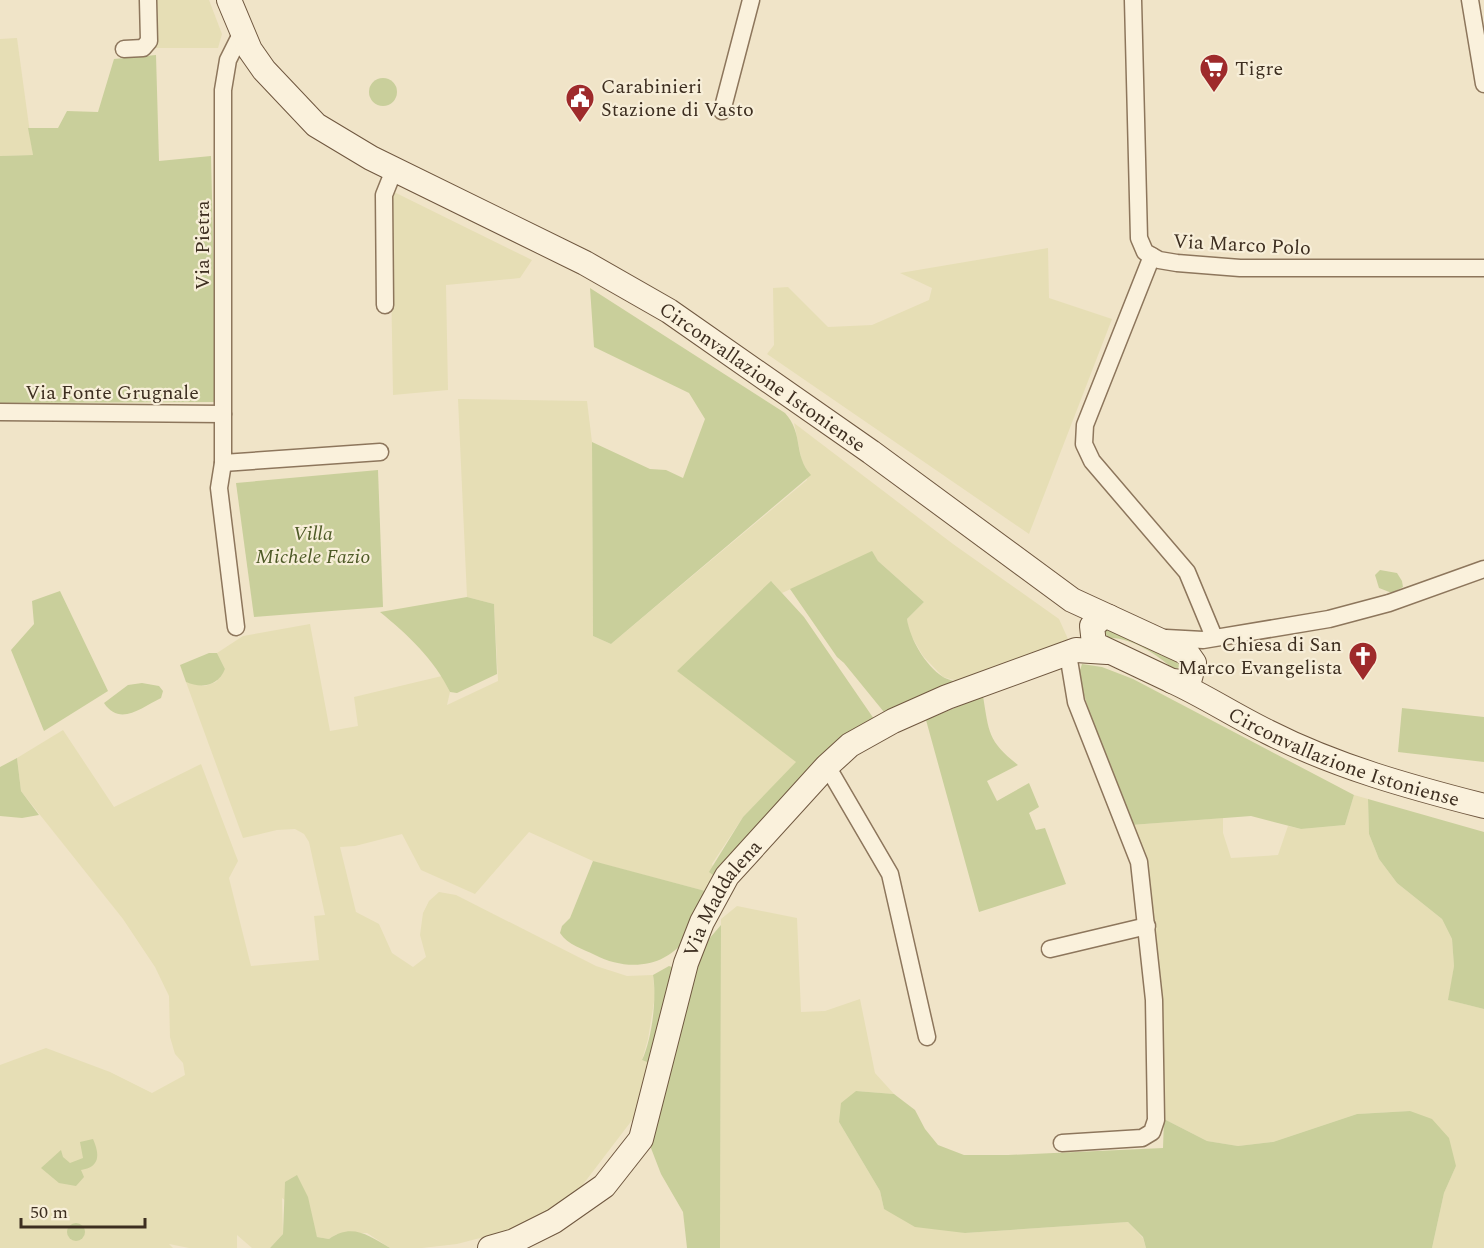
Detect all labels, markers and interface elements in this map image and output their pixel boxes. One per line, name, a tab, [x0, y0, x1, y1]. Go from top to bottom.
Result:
supermarket icon: Tigre	[1198, 52, 1230, 94]
place label: Tigre	[1235, 54, 1283, 84]
place label: Carabinieri Stazione di Vasto	[601, 72, 754, 125]
public building icon: Carabinieri Stazione di Vasto	[564, 82, 596, 124]
street label: Via Pietra	[188, 200, 218, 290]
street label: Via Marco Polo	[1172, 226, 1312, 264]
street label: Circonvallazione Istoniense	[654, 295, 872, 460]
street label: Via Fonte Grugnale	[25, 378, 199, 408]
park label: Villa Michele Fazio	[256, 519, 370, 572]
place label: Chiesa di San Marco Evangelista	[1178, 630, 1342, 683]
church icon: Chiesa di San Marco Evangelista	[1347, 640, 1379, 682]
street label: Circonvallazione Istoniense	[1222, 700, 1463, 815]
street label: Via Maddalena	[676, 833, 769, 961]
scale bar	[21, 1191, 146, 1229]
text: 50 m	[30, 1199, 68, 1226]

